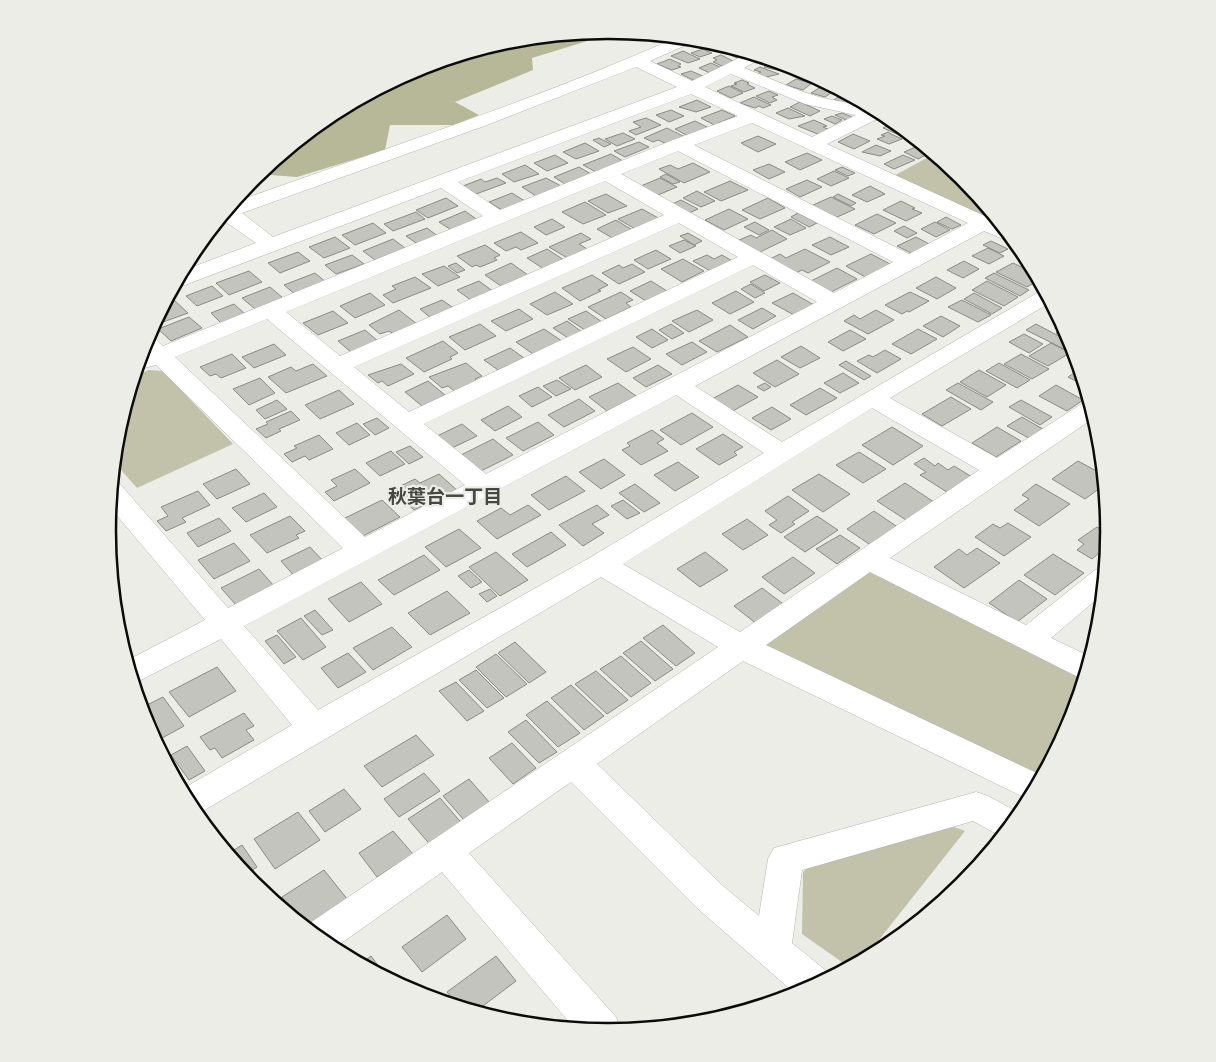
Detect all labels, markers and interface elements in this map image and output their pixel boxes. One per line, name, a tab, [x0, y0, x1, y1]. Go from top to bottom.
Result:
district label: 秋葉台一丁目	[388, 485, 502, 507]

